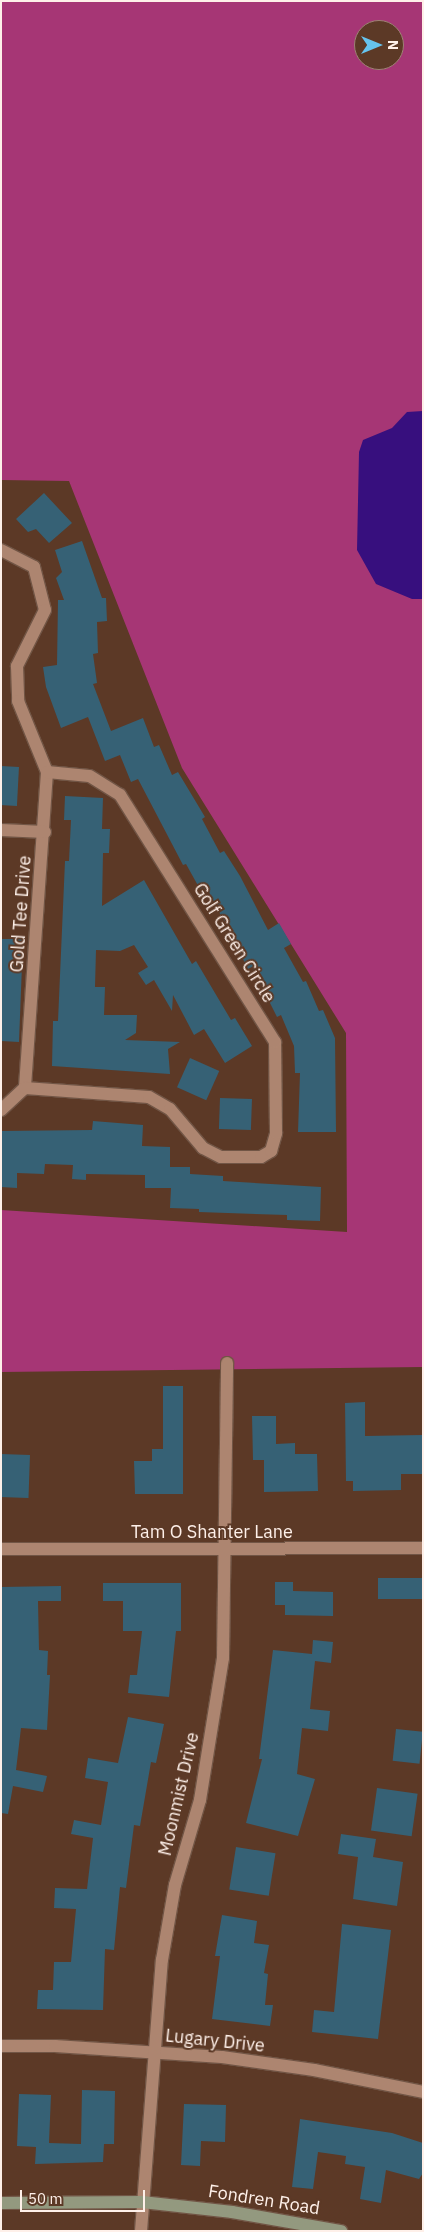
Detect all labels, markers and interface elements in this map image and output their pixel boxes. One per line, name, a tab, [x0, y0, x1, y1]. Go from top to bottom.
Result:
north arrow	[354, 20, 404, 70]
text: N	[384, 40, 402, 50]
street label: Gold Tee Drive	[6, 855, 36, 973]
street label: Golf Green Circle	[189, 879, 279, 1007]
street label: Tam O Shanter Lane	[131, 1521, 293, 1543]
street label: Moonmist Drive	[154, 1730, 204, 1858]
street label: Lugary Drive	[164, 2025, 266, 2057]
scale bar	[22, 2180, 148, 2212]
street label: Fondren Road	[207, 2181, 321, 2219]
text: 50 m	[28, 2189, 63, 2208]

